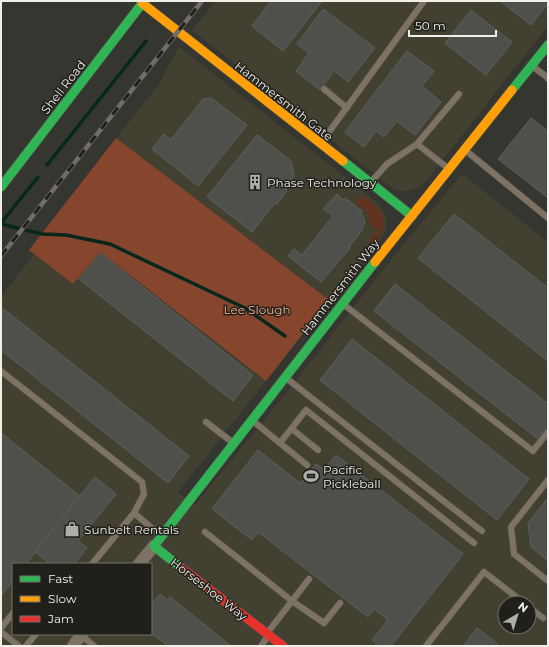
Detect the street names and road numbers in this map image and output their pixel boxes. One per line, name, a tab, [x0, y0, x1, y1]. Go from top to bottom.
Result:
street label: Shell Road	[37, 57, 89, 117]
street label: Hammersmith Gate	[232, 58, 336, 144]
street label: Hammersmith Way	[298, 235, 383, 338]
street label: Horseshoe Way	[168, 554, 251, 624]

